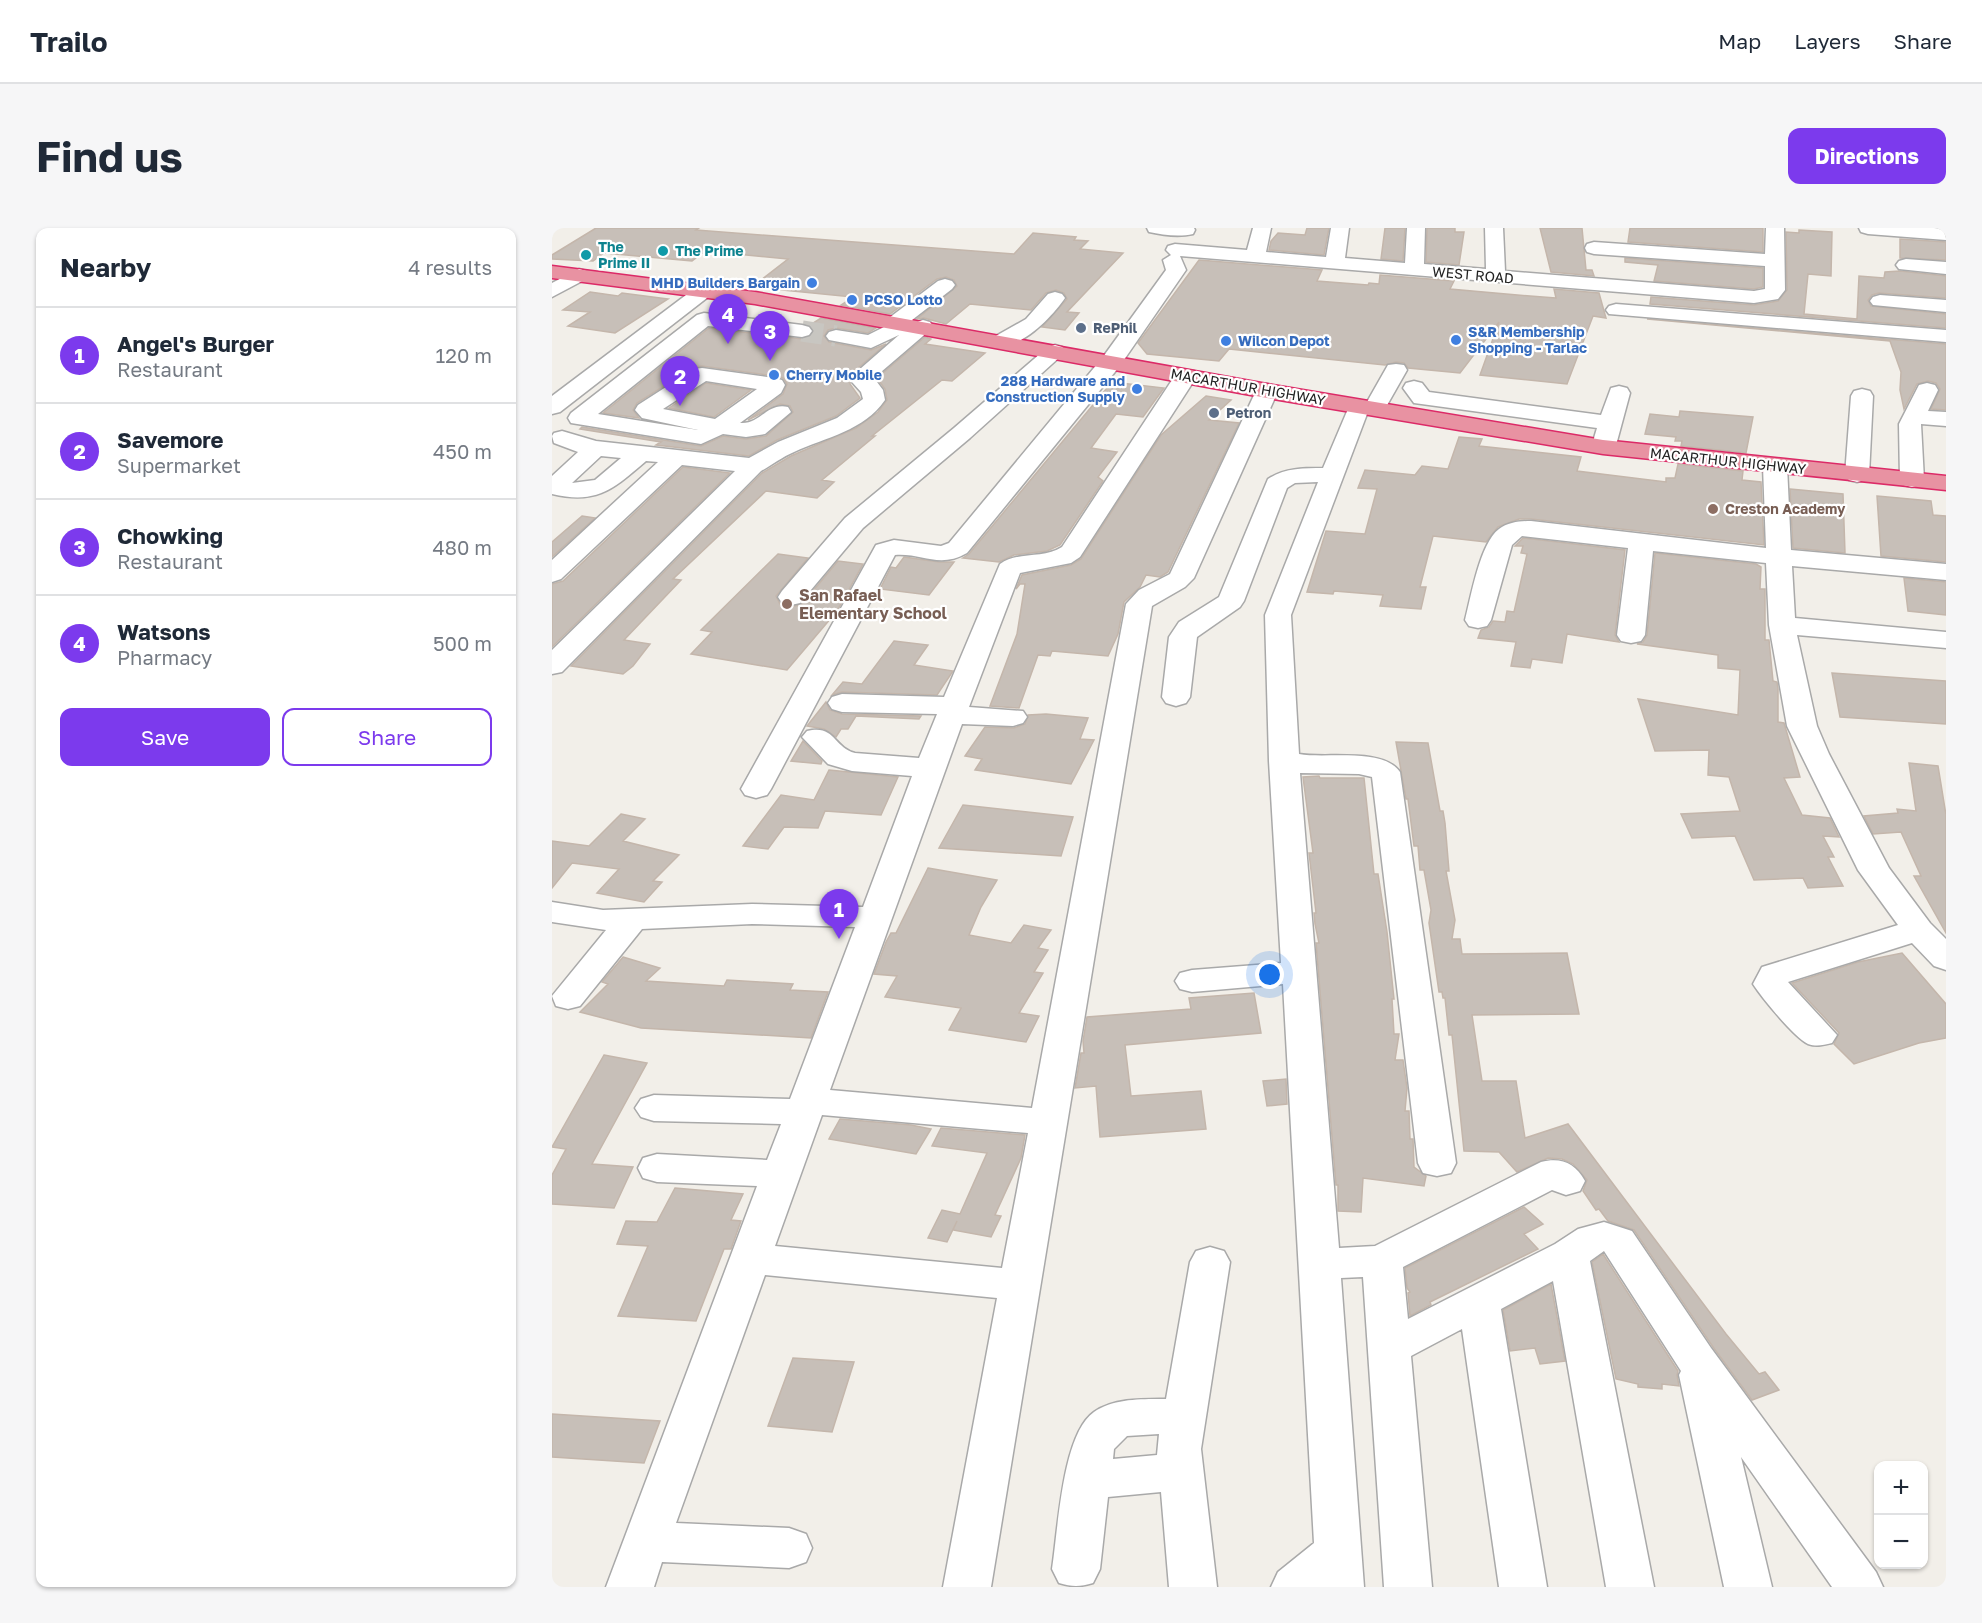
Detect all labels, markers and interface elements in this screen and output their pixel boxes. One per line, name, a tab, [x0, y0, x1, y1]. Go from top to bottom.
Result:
text: Trailo	[30, 25, 108, 58]
text: Map	[1718, 28, 1761, 54]
text: Layers	[1794, 28, 1861, 54]
text: Share	[1894, 28, 1952, 54]
button: Directions	[1788, 128, 1946, 184]
text: Find us	[36, 131, 183, 181]
place label: The Prime II	[598, 238, 650, 271]
place label: The Prime	[675, 242, 744, 259]
marker: The Prime	[656, 244, 670, 258]
marker: The Prime II	[579, 248, 593, 262]
text: Nearby	[60, 252, 151, 283]
text: 4 results	[408, 255, 492, 279]
street label: WEST ROAD	[1432, 262, 1515, 287]
place label: MHD Builders Bargain	[651, 274, 800, 291]
marker: MHD Builders Bargain	[805, 276, 819, 290]
place label: PCSO Lotto	[864, 291, 943, 308]
marker: PCSO Lotto	[845, 293, 859, 307]
pin: 4	[708, 294, 747, 344]
pin: 3	[750, 312, 790, 361]
place label: RePhil	[1093, 319, 1137, 336]
marker: RePhil	[1074, 321, 1088, 335]
place label: S&R Membership Shopping - Tarlac	[1468, 323, 1587, 356]
text: Angel's Burger	[117, 330, 274, 357]
place label: Wilcon Depot	[1238, 332, 1330, 349]
marker: S&R Membership Shopping - Tarlac	[1449, 333, 1463, 347]
marker: Wilcon Depot	[1219, 334, 1233, 348]
text: 1	[74, 343, 85, 367]
text: 120 m	[436, 343, 492, 367]
pin: 2	[660, 356, 700, 406]
text: Restaurant	[117, 357, 223, 381]
street label: MACARTHUR HIGHWAY	[1169, 365, 1327, 408]
place label: Cherry Mobile	[786, 366, 882, 383]
marker: Cherry Mobile	[767, 368, 781, 382]
place label: 288 Hardware and Construction Supply	[985, 372, 1126, 405]
marker: 288 Hardware and Construction Supply	[1130, 382, 1144, 396]
place label: Petron	[1226, 404, 1271, 421]
marker: Petron	[1207, 406, 1221, 420]
text: Savemore	[117, 426, 224, 453]
text: 2	[73, 439, 86, 463]
text: 450 m	[433, 439, 492, 463]
street label: MACARTHUR HIGHWAY	[1649, 444, 1807, 477]
text: Supermarket	[117, 453, 241, 477]
place label: Creston Academy	[1725, 500, 1846, 517]
marker: Creston Academy	[1706, 502, 1720, 516]
text: Chowking	[117, 522, 223, 549]
text: 3	[73, 535, 86, 559]
text: 480 m	[433, 535, 492, 559]
text: Restaurant	[117, 549, 223, 573]
place label: San Rafael Elementary School	[799, 585, 948, 623]
marker: San Rafael Elementary School	[780, 597, 794, 611]
text: Watsons	[117, 618, 211, 645]
text: 4	[73, 631, 86, 655]
text: 500 m	[433, 631, 492, 655]
text: Pharmacy	[117, 645, 212, 669]
button: Save	[60, 708, 270, 766]
button: Share	[282, 708, 492, 766]
pin: 1	[820, 890, 858, 939]
your location	[1255, 960, 1284, 989]
map controls	[1874, 1461, 1928, 1569]
button: +	[1874, 1461, 1928, 1515]
button: −	[1874, 1515, 1928, 1569]

